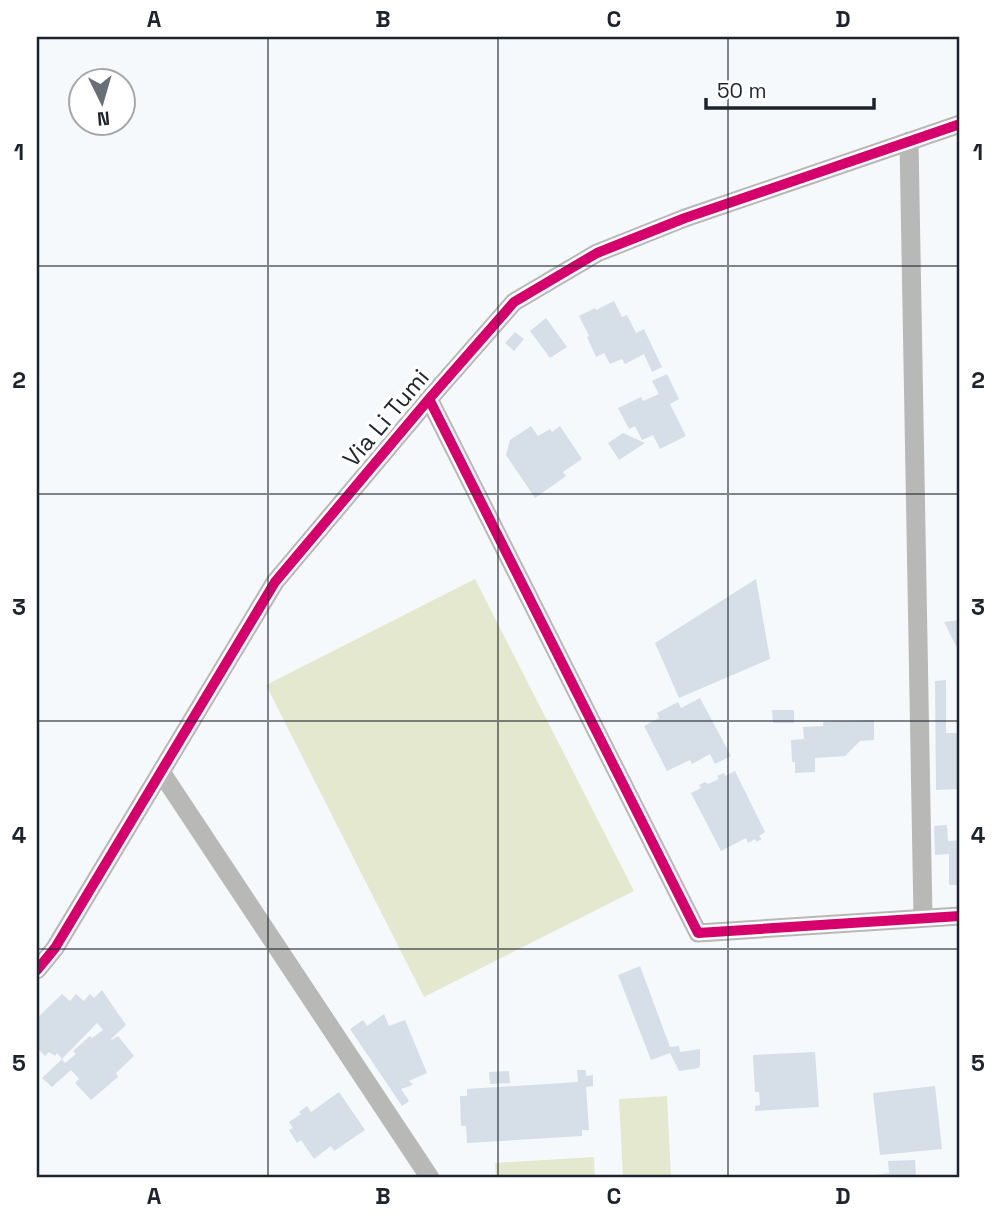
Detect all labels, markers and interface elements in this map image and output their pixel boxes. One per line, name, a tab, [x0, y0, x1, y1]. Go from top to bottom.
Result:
text: A	[147, 4, 162, 34]
text: B	[375, 4, 391, 34]
text: C	[607, 4, 621, 34]
text: D	[835, 4, 851, 34]
north arrow	[66, 66, 136, 136]
scale bar	[706, 66, 874, 110]
text: 50 m	[717, 77, 767, 104]
text: N	[96, 105, 111, 131]
text: 1	[14, 137, 24, 167]
text: 1	[973, 137, 983, 167]
street label: Via Li Tumi	[336, 362, 436, 473]
text: 2	[12, 365, 26, 395]
text: 2	[971, 365, 985, 395]
text: 3	[12, 592, 26, 622]
text: 3	[971, 592, 985, 622]
text: 4	[12, 820, 27, 850]
text: 4	[971, 820, 986, 850]
text: 5	[12, 1048, 26, 1078]
text: 5	[971, 1048, 985, 1078]
text: A	[147, 1181, 162, 1211]
text: B	[375, 1181, 391, 1211]
text: C	[607, 1181, 621, 1211]
text: D	[835, 1181, 851, 1211]

